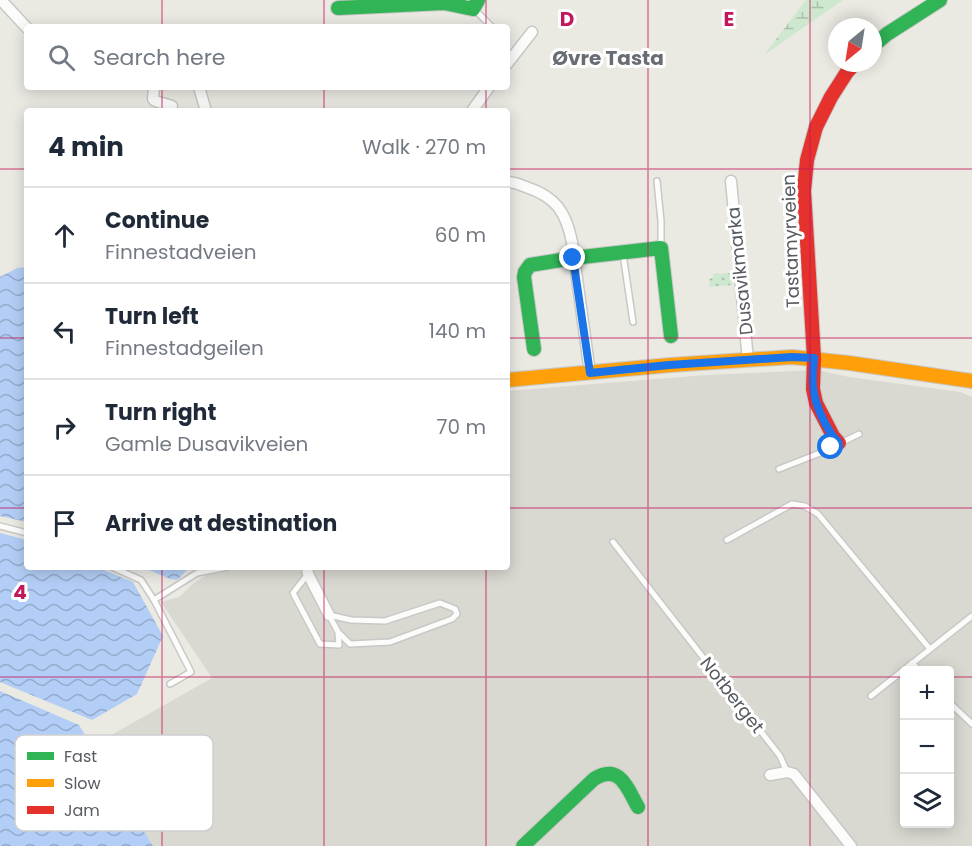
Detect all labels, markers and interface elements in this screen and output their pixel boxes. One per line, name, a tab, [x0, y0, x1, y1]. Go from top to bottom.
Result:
text: D	[560, 5, 574, 33]
text: E	[724, 5, 734, 33]
north arrow	[828, 18, 882, 72]
search box	[24, 24, 510, 90]
icon: search	[45, 41, 78, 74]
text: Search here	[93, 42, 226, 73]
district label: Øvre Tasta	[552, 44, 664, 72]
text: 4 min	[48, 129, 124, 165]
text: Walk · 270 m	[362, 133, 486, 161]
street label: Tastamyrveien	[776, 174, 805, 308]
text: Continue	[105, 205, 209, 236]
street label: Dusavikmarka	[720, 206, 759, 336]
icon: ahead	[48, 219, 81, 252]
text: 60 m	[435, 221, 486, 249]
text: Finnestadveien	[105, 238, 257, 266]
route end	[559, 244, 585, 270]
text: Turn left	[105, 301, 199, 332]
icon: left	[48, 315, 81, 348]
text: 140 m	[429, 317, 486, 345]
text: Finnestadgeilen	[105, 334, 264, 362]
text: Turn right	[105, 397, 216, 428]
icon: right	[48, 411, 81, 444]
text: 70 m	[437, 413, 486, 441]
text: Gamle Dusavikveien	[105, 430, 308, 458]
route start	[817, 433, 843, 459]
icon: arrive	[48, 507, 81, 540]
text: Arrive at destination	[105, 508, 337, 539]
text: 4	[13, 578, 27, 606]
street label: Notberget	[695, 651, 770, 738]
map controls	[900, 666, 954, 828]
button: +	[900, 666, 954, 720]
button: −	[900, 720, 954, 774]
legend	[15, 735, 213, 831]
text: Fast	[64, 745, 97, 768]
text: Slow	[64, 772, 101, 795]
button: layers	[900, 774, 954, 828]
text: Jam	[64, 799, 100, 822]

